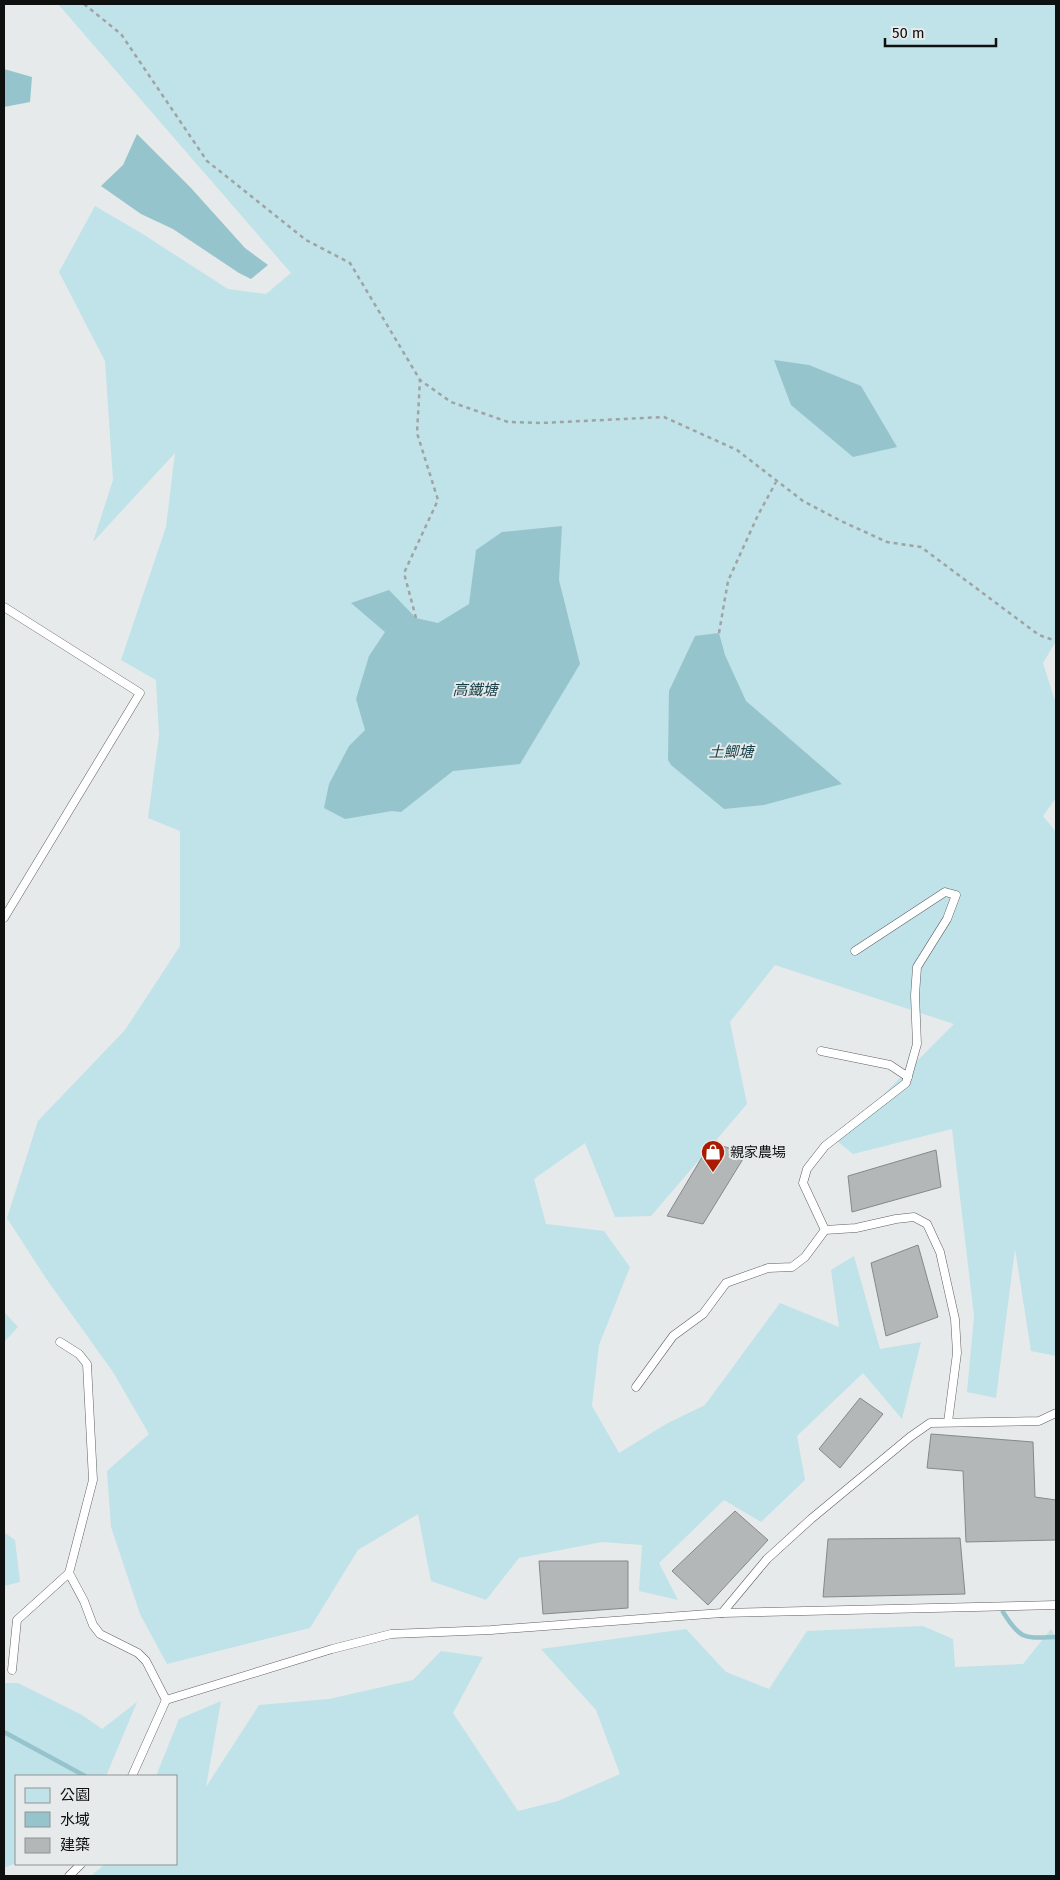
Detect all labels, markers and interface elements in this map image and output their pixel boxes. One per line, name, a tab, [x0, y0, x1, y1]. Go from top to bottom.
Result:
scale bar	[885, 15, 996, 47]
text: 50 m	[892, 24, 925, 42]
water label: 高鐵塘	[452, 681, 500, 699]
water label: 土鯽塘	[708, 743, 756, 761]
shop icon: 親家農場	[700, 1139, 726, 1173]
place label: 親家農場	[730, 1144, 786, 1161]
legend	[15, 1775, 178, 1865]
text: 公園	[60, 1786, 90, 1804]
text: 水域	[60, 1811, 90, 1829]
text: 建築	[60, 1836, 90, 1854]

